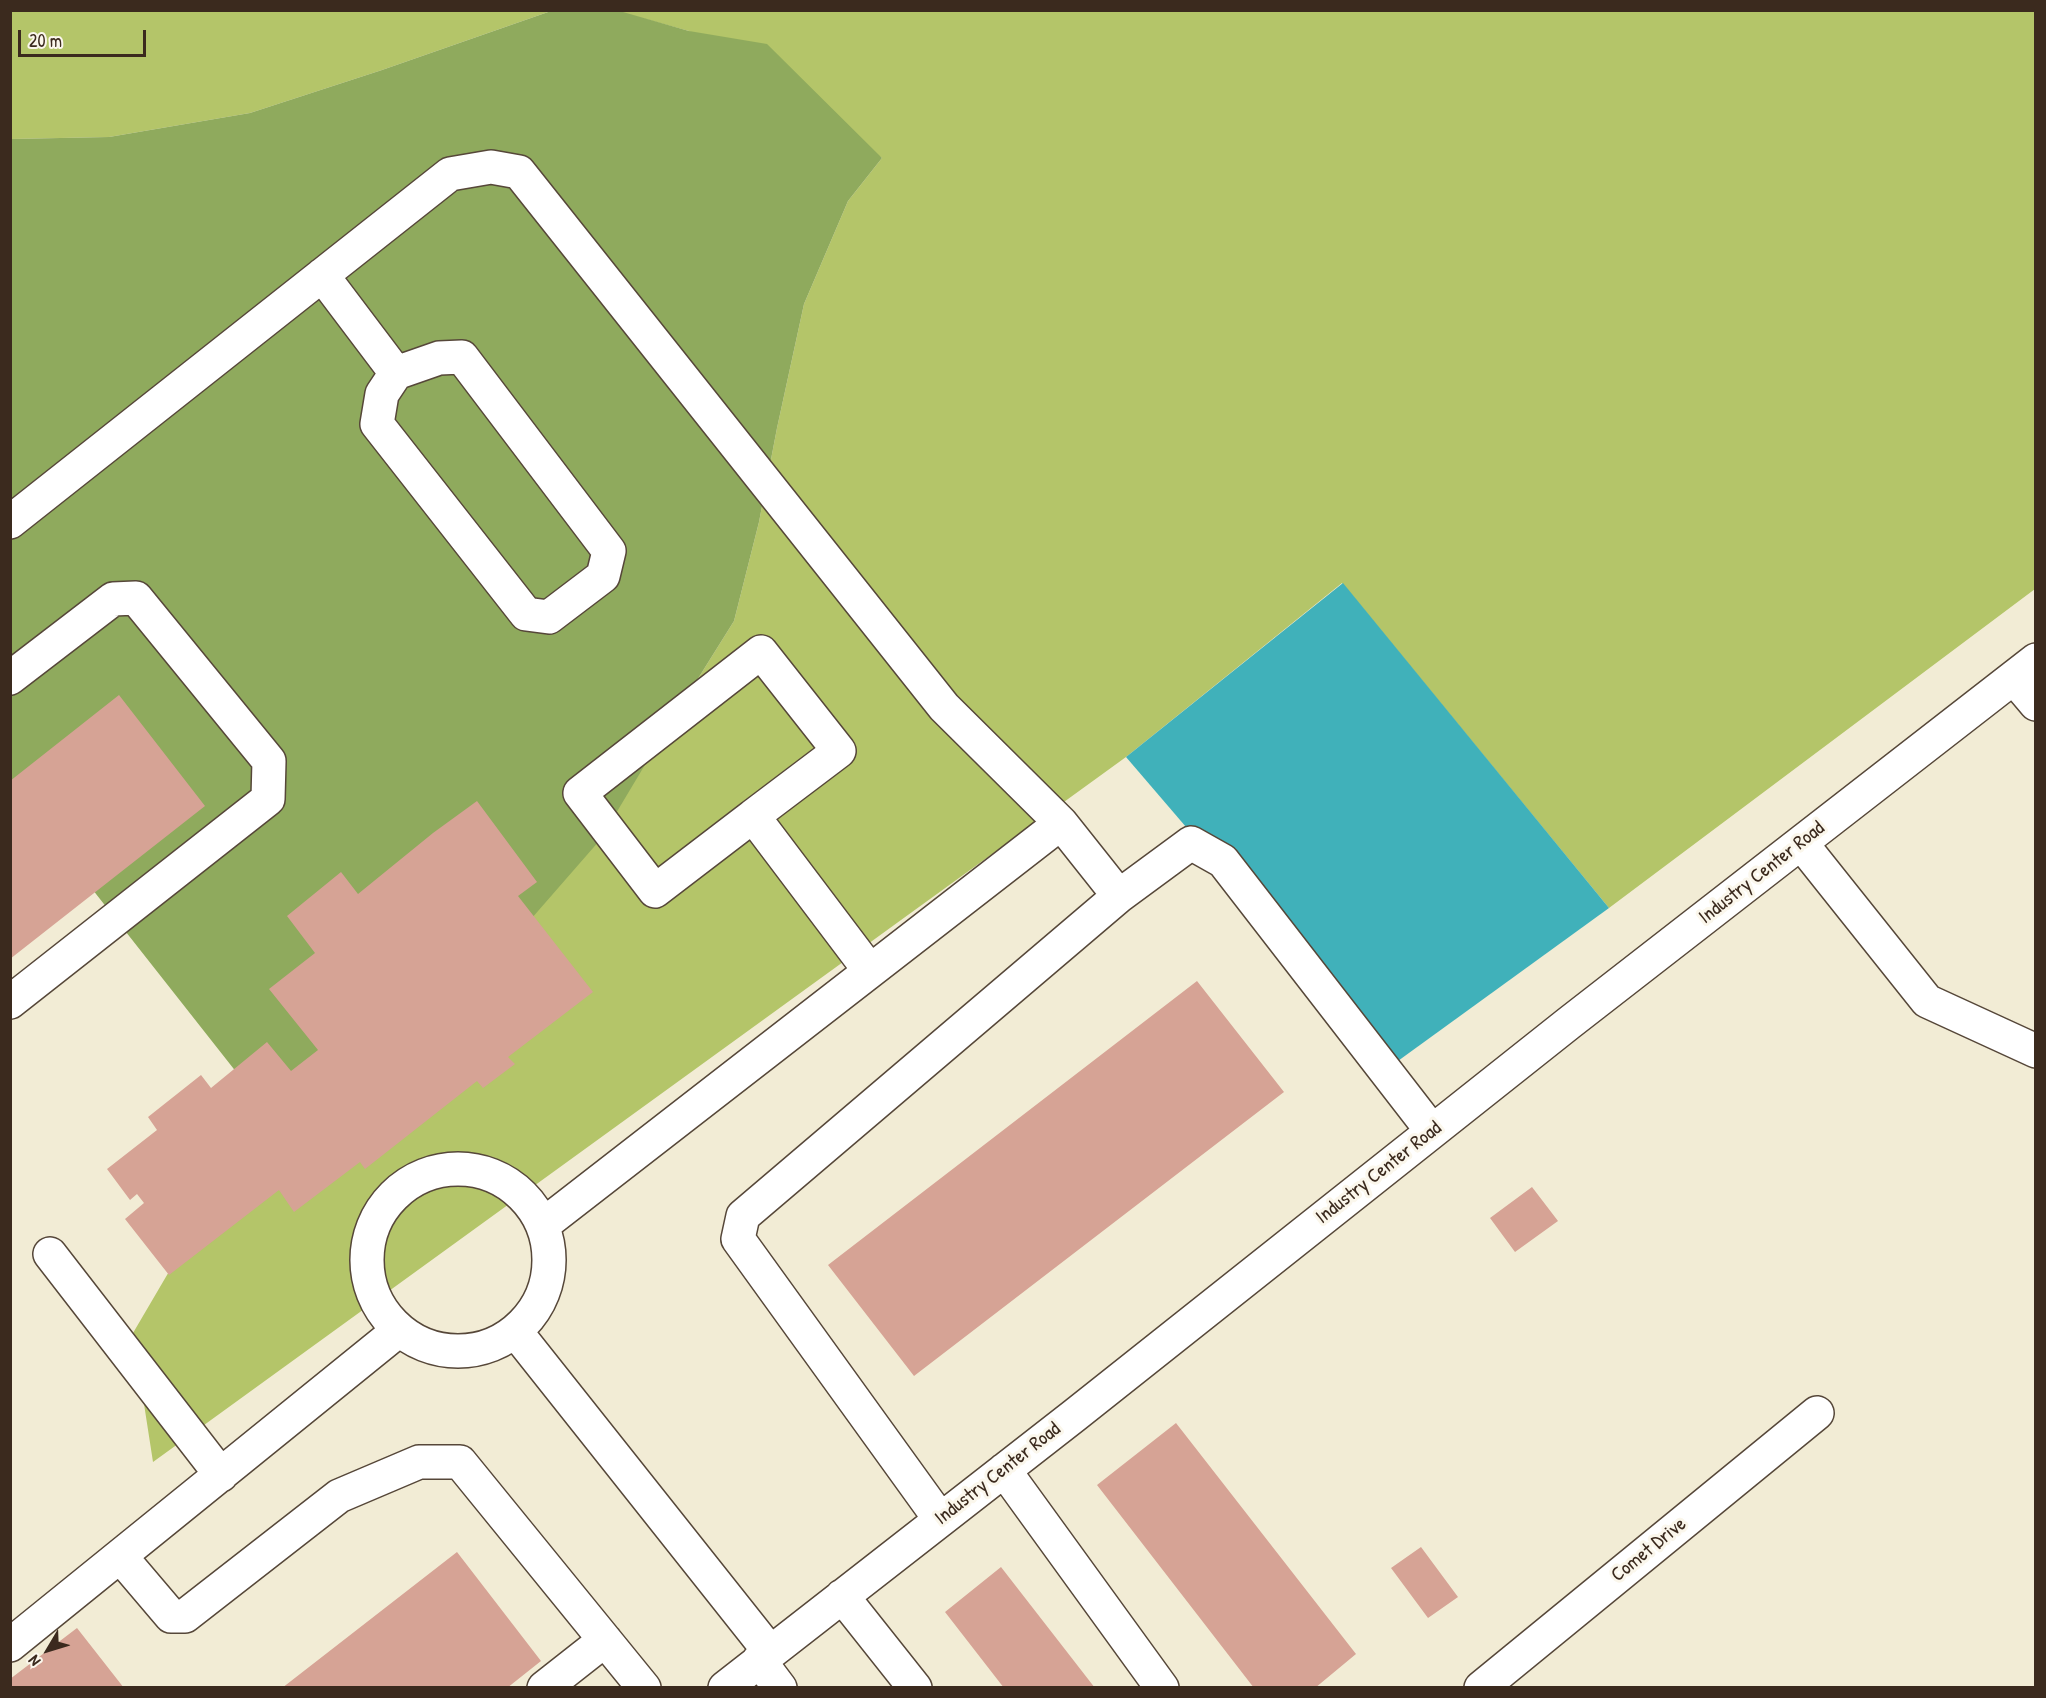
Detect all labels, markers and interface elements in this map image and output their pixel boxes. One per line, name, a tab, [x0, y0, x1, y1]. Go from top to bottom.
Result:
scale bar	[21, 18, 148, 56]
text: 20 m	[29, 28, 62, 53]
street label: Industry Center Road	[1694, 817, 1830, 929]
street label: Industry Center Road	[1311, 1117, 1447, 1229]
street label: Industry Center Road	[930, 1418, 1066, 1530]
street label: Comet Drive	[1607, 1512, 1691, 1588]
north arrow	[18, 1620, 78, 1680]
text: N	[23, 1651, 45, 1671]

